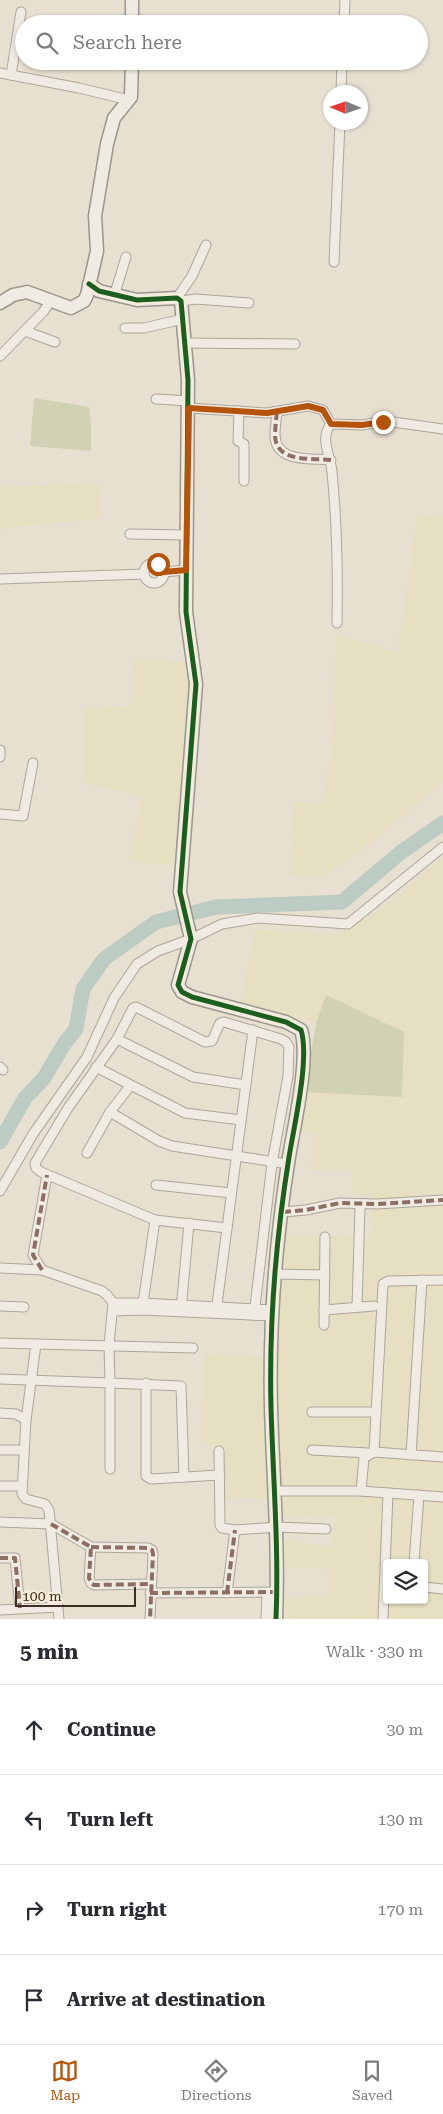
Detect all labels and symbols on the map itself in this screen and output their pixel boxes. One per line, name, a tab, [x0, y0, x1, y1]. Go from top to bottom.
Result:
north arrow	[323, 85, 368, 130]
route end	[372, 411, 395, 434]
route start	[147, 553, 170, 576]
scale bar	[15, 1584, 136, 1607]

